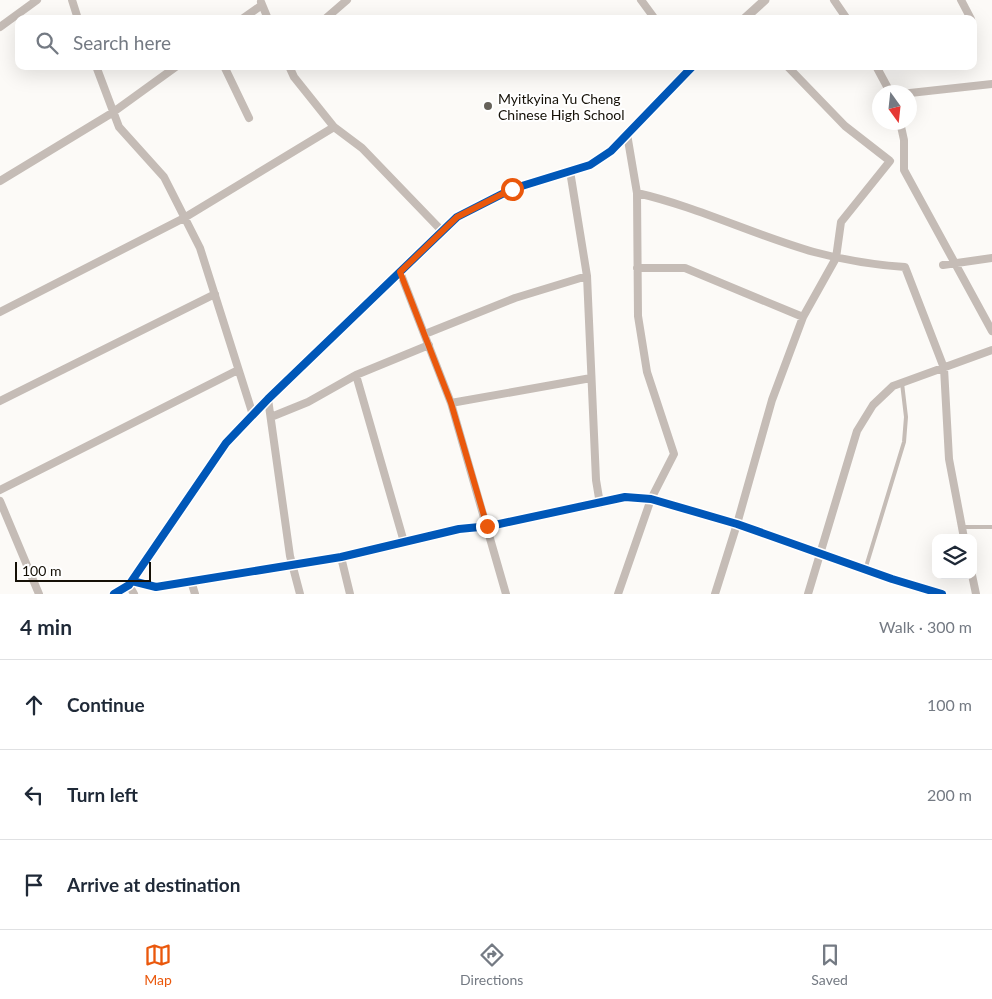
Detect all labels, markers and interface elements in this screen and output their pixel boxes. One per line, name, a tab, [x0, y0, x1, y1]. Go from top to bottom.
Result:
search box	[15, 15, 977, 70]
icon: search	[33, 29, 61, 57]
text: Search here	[73, 31, 171, 54]
north arrow	[872, 85, 917, 130]
place label: Myitkyina Yu Cheng Chinese High School	[498, 90, 625, 123]
marker: Myitkyina Yu Cheng Chinese High School	[482, 100, 494, 112]
route start	[501, 178, 524, 201]
route end	[476, 515, 499, 538]
map controls	[932, 534, 977, 579]
button: layers	[932, 534, 977, 579]
scale bar	[15, 559, 151, 582]
text: 100 m	[22, 562, 61, 579]
text: 4 min	[20, 614, 72, 639]
text: Walk · 300 m	[879, 617, 972, 636]
icon: ahead	[20, 691, 48, 719]
text: Continue	[67, 693, 145, 716]
text: 100 m	[927, 695, 972, 714]
icon: left	[20, 781, 48, 809]
text: Turn left	[67, 783, 138, 806]
text: 200 m	[927, 785, 972, 804]
icon: arrive	[20, 871, 48, 899]
text: Arrive at destination	[67, 873, 240, 896]
tab: Map	[144, 941, 172, 988]
tab: Directions	[460, 941, 523, 988]
tab: Saved	[811, 941, 848, 988]

